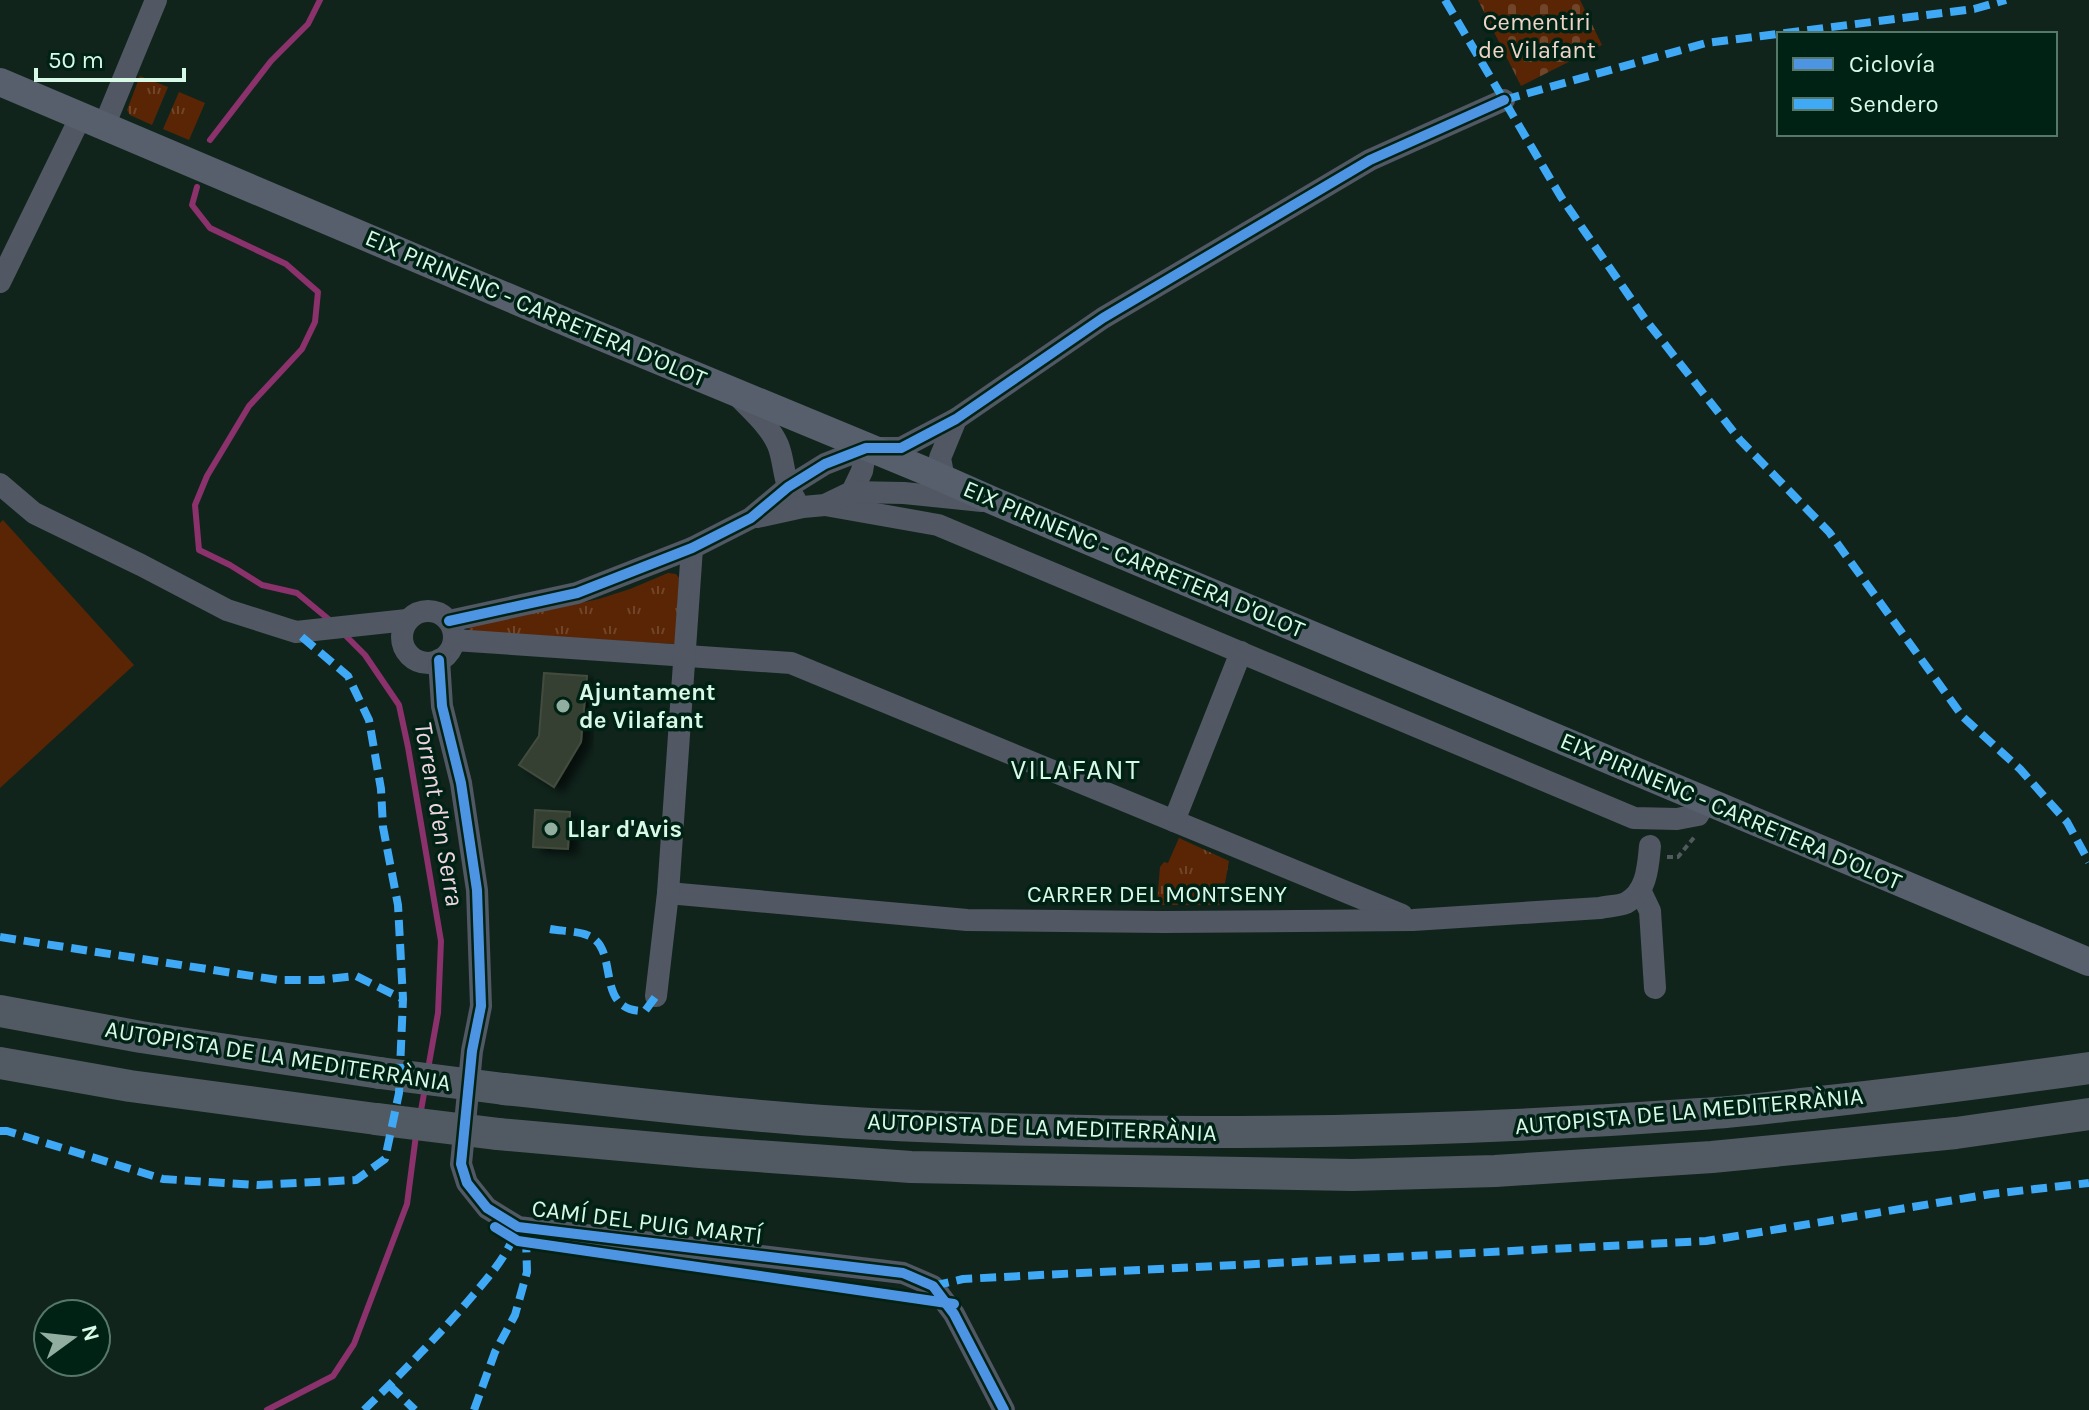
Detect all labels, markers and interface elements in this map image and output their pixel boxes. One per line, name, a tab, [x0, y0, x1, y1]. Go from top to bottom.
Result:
park label: Cementiri de Vilafant	[1478, 8, 1596, 64]
scale bar	[36, 32, 184, 82]
legend	[1777, 32, 2057, 136]
text: 50 m	[48, 46, 104, 74]
text: Ciclovía	[1849, 50, 1936, 78]
text: Sendero	[1849, 90, 1939, 118]
street label: EIX PIRINENC - CARRETERA D'OLOT	[361, 223, 711, 393]
street label: EIX PIRINENC - CARRETERA D'OLOT	[959, 474, 1309, 644]
place label: Ajuntament de Vilafant	[579, 678, 715, 734]
marker: Ajuntament de Vilafant	[554, 697, 572, 715]
water label: Torrent d'en Serra	[408, 719, 470, 909]
street label: EIX PIRINENC - CARRETERA D'OLOT	[1556, 726, 1906, 896]
district label: VILAFANT	[1010, 753, 1142, 786]
place label: Llar d'Avis	[567, 815, 682, 843]
marker: Llar d'Avis	[542, 820, 560, 838]
street label: CARRER DEL MONTSENY	[1027, 880, 1287, 908]
street label: AUTOPISTA DE LA MEDITERRÀNIA	[103, 1014, 453, 1097]
street label: AUTOPISTA DE LA MEDITERRÀNIA	[1513, 1081, 1865, 1140]
street label: AUTOPISTA DE LA MEDITERRÀNIA	[867, 1106, 1217, 1147]
street label: CAMÍ DEL PUIG MARTÍ	[530, 1193, 765, 1250]
north arrow	[32, 1298, 112, 1378]
text: N	[76, 1322, 105, 1344]

